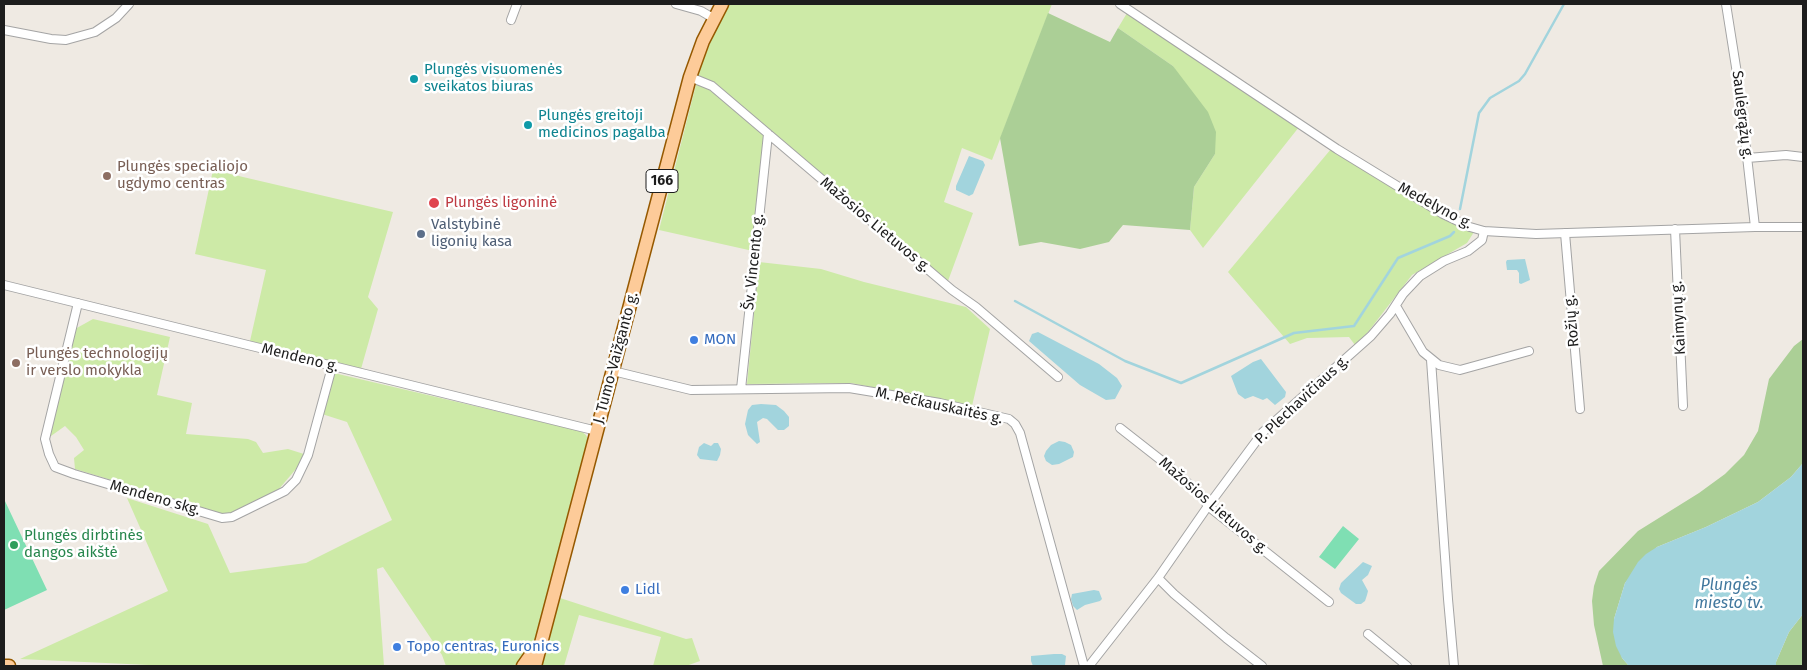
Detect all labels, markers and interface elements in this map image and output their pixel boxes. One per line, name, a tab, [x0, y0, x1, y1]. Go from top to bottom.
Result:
place label: Plungės visuomenės sveikatos biuras	[424, 61, 562, 96]
street label: Saulėgrąžų g.	[1728, 70, 1756, 160]
marker: Plungės visuomenės sveikatos biuras	[408, 73, 420, 85]
place label: Plungės greitoji medicinos pagalba	[538, 107, 666, 142]
marker: Plungės greitoji medicinos pagalba	[522, 119, 534, 131]
place label: Plungės specialiojo ugdymo centras	[117, 158, 248, 193]
marker: Plungės specialiojo ugdymo centras	[101, 170, 113, 182]
road number: 166	[646, 170, 678, 192]
street label: Mažosios Lietuvos g.	[816, 174, 934, 276]
street label: Medelyno g.	[1395, 179, 1475, 233]
place label: Plungės ligoninė	[445, 194, 557, 212]
marker: Plungės ligoninė	[427, 196, 441, 210]
street label: Šv. Vincento g.	[740, 213, 768, 311]
place label: Valstybinė ligonių kasa	[431, 216, 512, 251]
marker: Valstybinė ligonių kasa	[415, 228, 427, 240]
street label: Kaimynų g.	[1668, 281, 1690, 355]
street label: J. Tumo-Vaižganto g.	[590, 290, 642, 426]
street label: Rožių g.	[1561, 294, 1583, 348]
place label: MON	[704, 331, 736, 349]
marker: MON	[688, 334, 700, 346]
street label: Mendeno g.	[260, 340, 340, 376]
place label: Plungės technologijų ir verslo mokykla	[26, 345, 168, 380]
street label: P. Plechavičiaus g.	[1251, 352, 1353, 448]
marker: Plungės technologijų ir verslo mokykla	[10, 357, 22, 369]
street label: M. Pečkauskaitės g.	[874, 384, 1004, 428]
street label: Mažosios Lietuvos g.	[1155, 454, 1271, 558]
street label: Mendeno skg.	[108, 476, 202, 520]
place label: Plungės dirbtinės dangos aikštė	[24, 527, 143, 562]
marker: Plungės dirbtinės dangos aikštė	[8, 539, 20, 551]
water label: Plungės miesto tv.	[1694, 576, 1764, 614]
place label: Lidl	[635, 581, 660, 599]
marker: Lidl	[619, 584, 631, 596]
place label: Topo centras, Euronics	[407, 638, 559, 656]
marker: Topo centras, Euronics	[391, 641, 403, 653]

